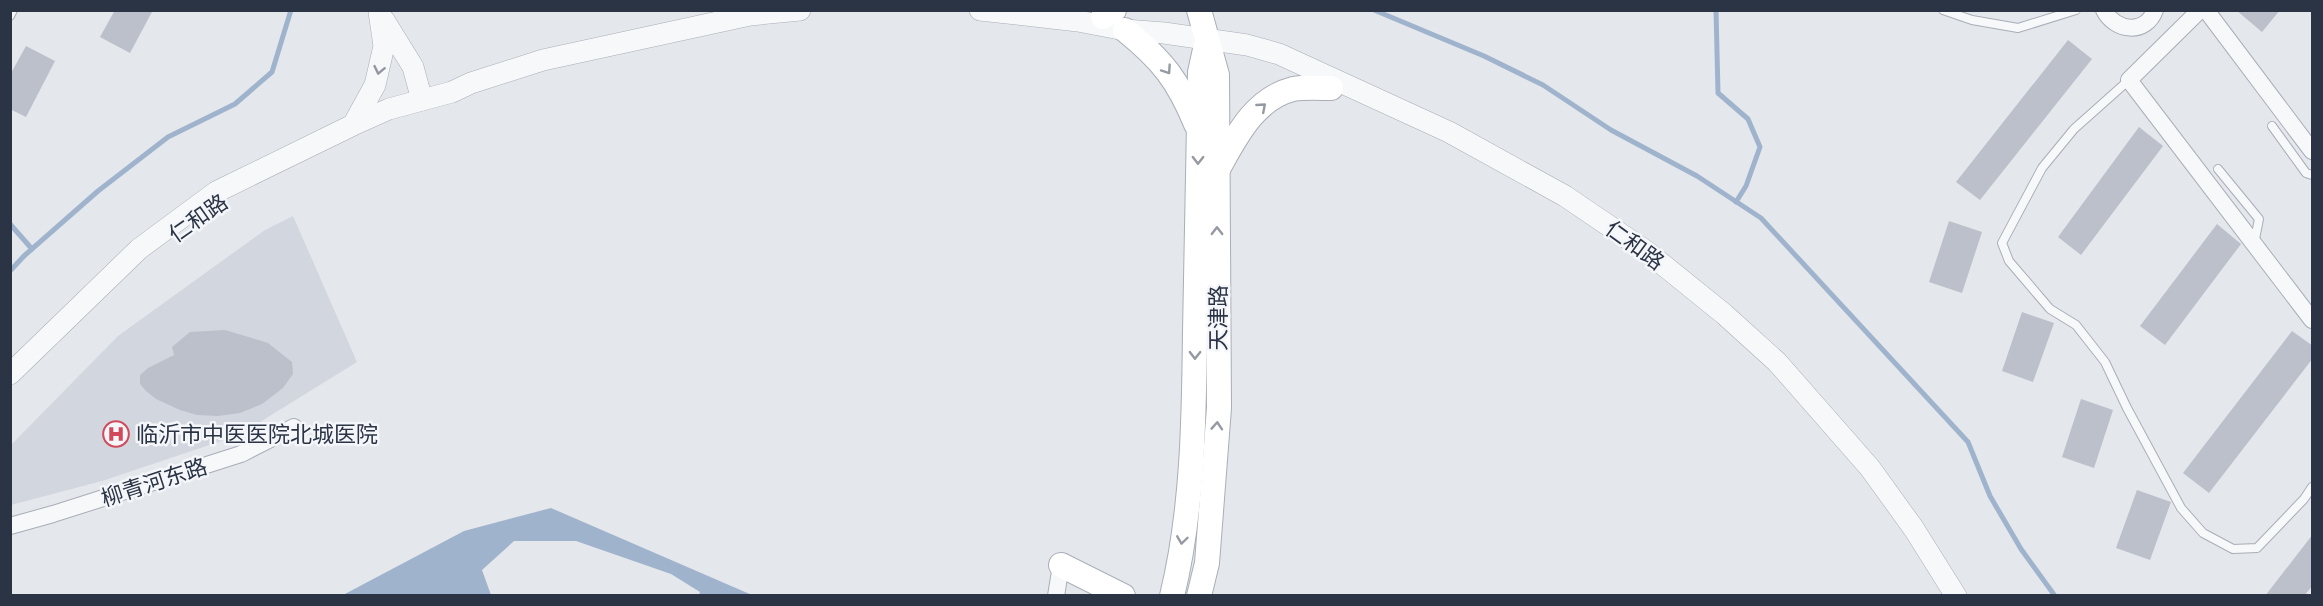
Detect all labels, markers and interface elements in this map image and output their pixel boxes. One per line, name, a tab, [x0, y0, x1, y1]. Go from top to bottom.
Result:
one-way arrow	[373, 64, 386, 74]
one-way arrow	[1159, 64, 1171, 74]
one-way arrow	[1255, 103, 1266, 114]
one-way arrow	[1192, 156, 1204, 165]
street label: 仁和路	[163, 188, 233, 248]
street label: 仁和路	[1600, 214, 1670, 276]
one-way arrow	[1211, 227, 1224, 236]
street label: 天津路	[1204, 285, 1232, 351]
one-way arrow	[1189, 351, 1201, 360]
hospital icon: 临沂市中医医院北城医院	[101, 419, 131, 449]
place label: 临沂市中医医院北城医院	[136, 420, 378, 448]
one-way arrow	[1211, 422, 1224, 431]
street label: 柳青河东路	[97, 452, 211, 512]
one-way arrow	[1177, 535, 1189, 544]

